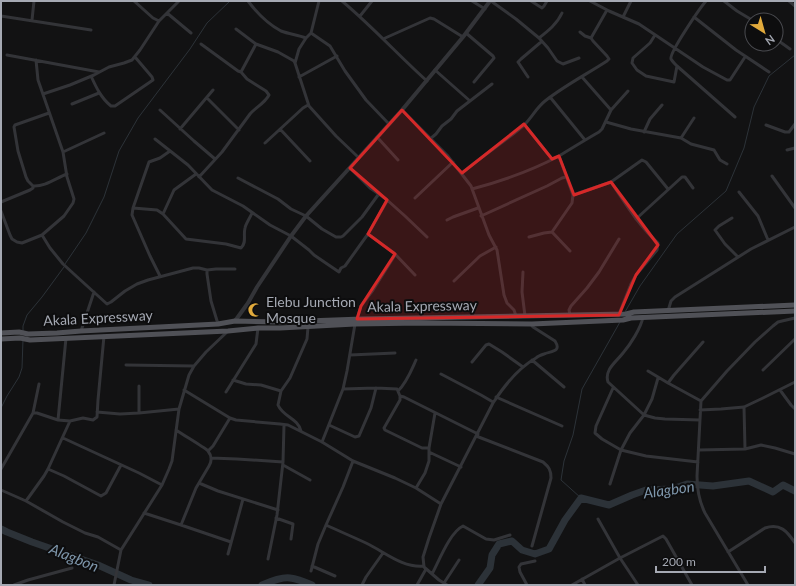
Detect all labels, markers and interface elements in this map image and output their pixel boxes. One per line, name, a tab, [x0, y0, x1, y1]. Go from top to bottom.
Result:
north arrow	[744, 12, 784, 52]
text: N	[763, 33, 778, 48]
place label: Elebu Junction Mosque	[266, 293, 356, 326]
street label: Akala Expressway	[367, 296, 478, 315]
mosque icon: Elebu Junction Mosque	[247, 302, 263, 318]
street label: Akala Expressway	[43, 306, 154, 329]
water label: Alagbon	[641, 477, 696, 502]
water label: Alagbon	[46, 539, 102, 575]
scale bar	[656, 548, 765, 574]
text: 200 m	[662, 554, 696, 569]

